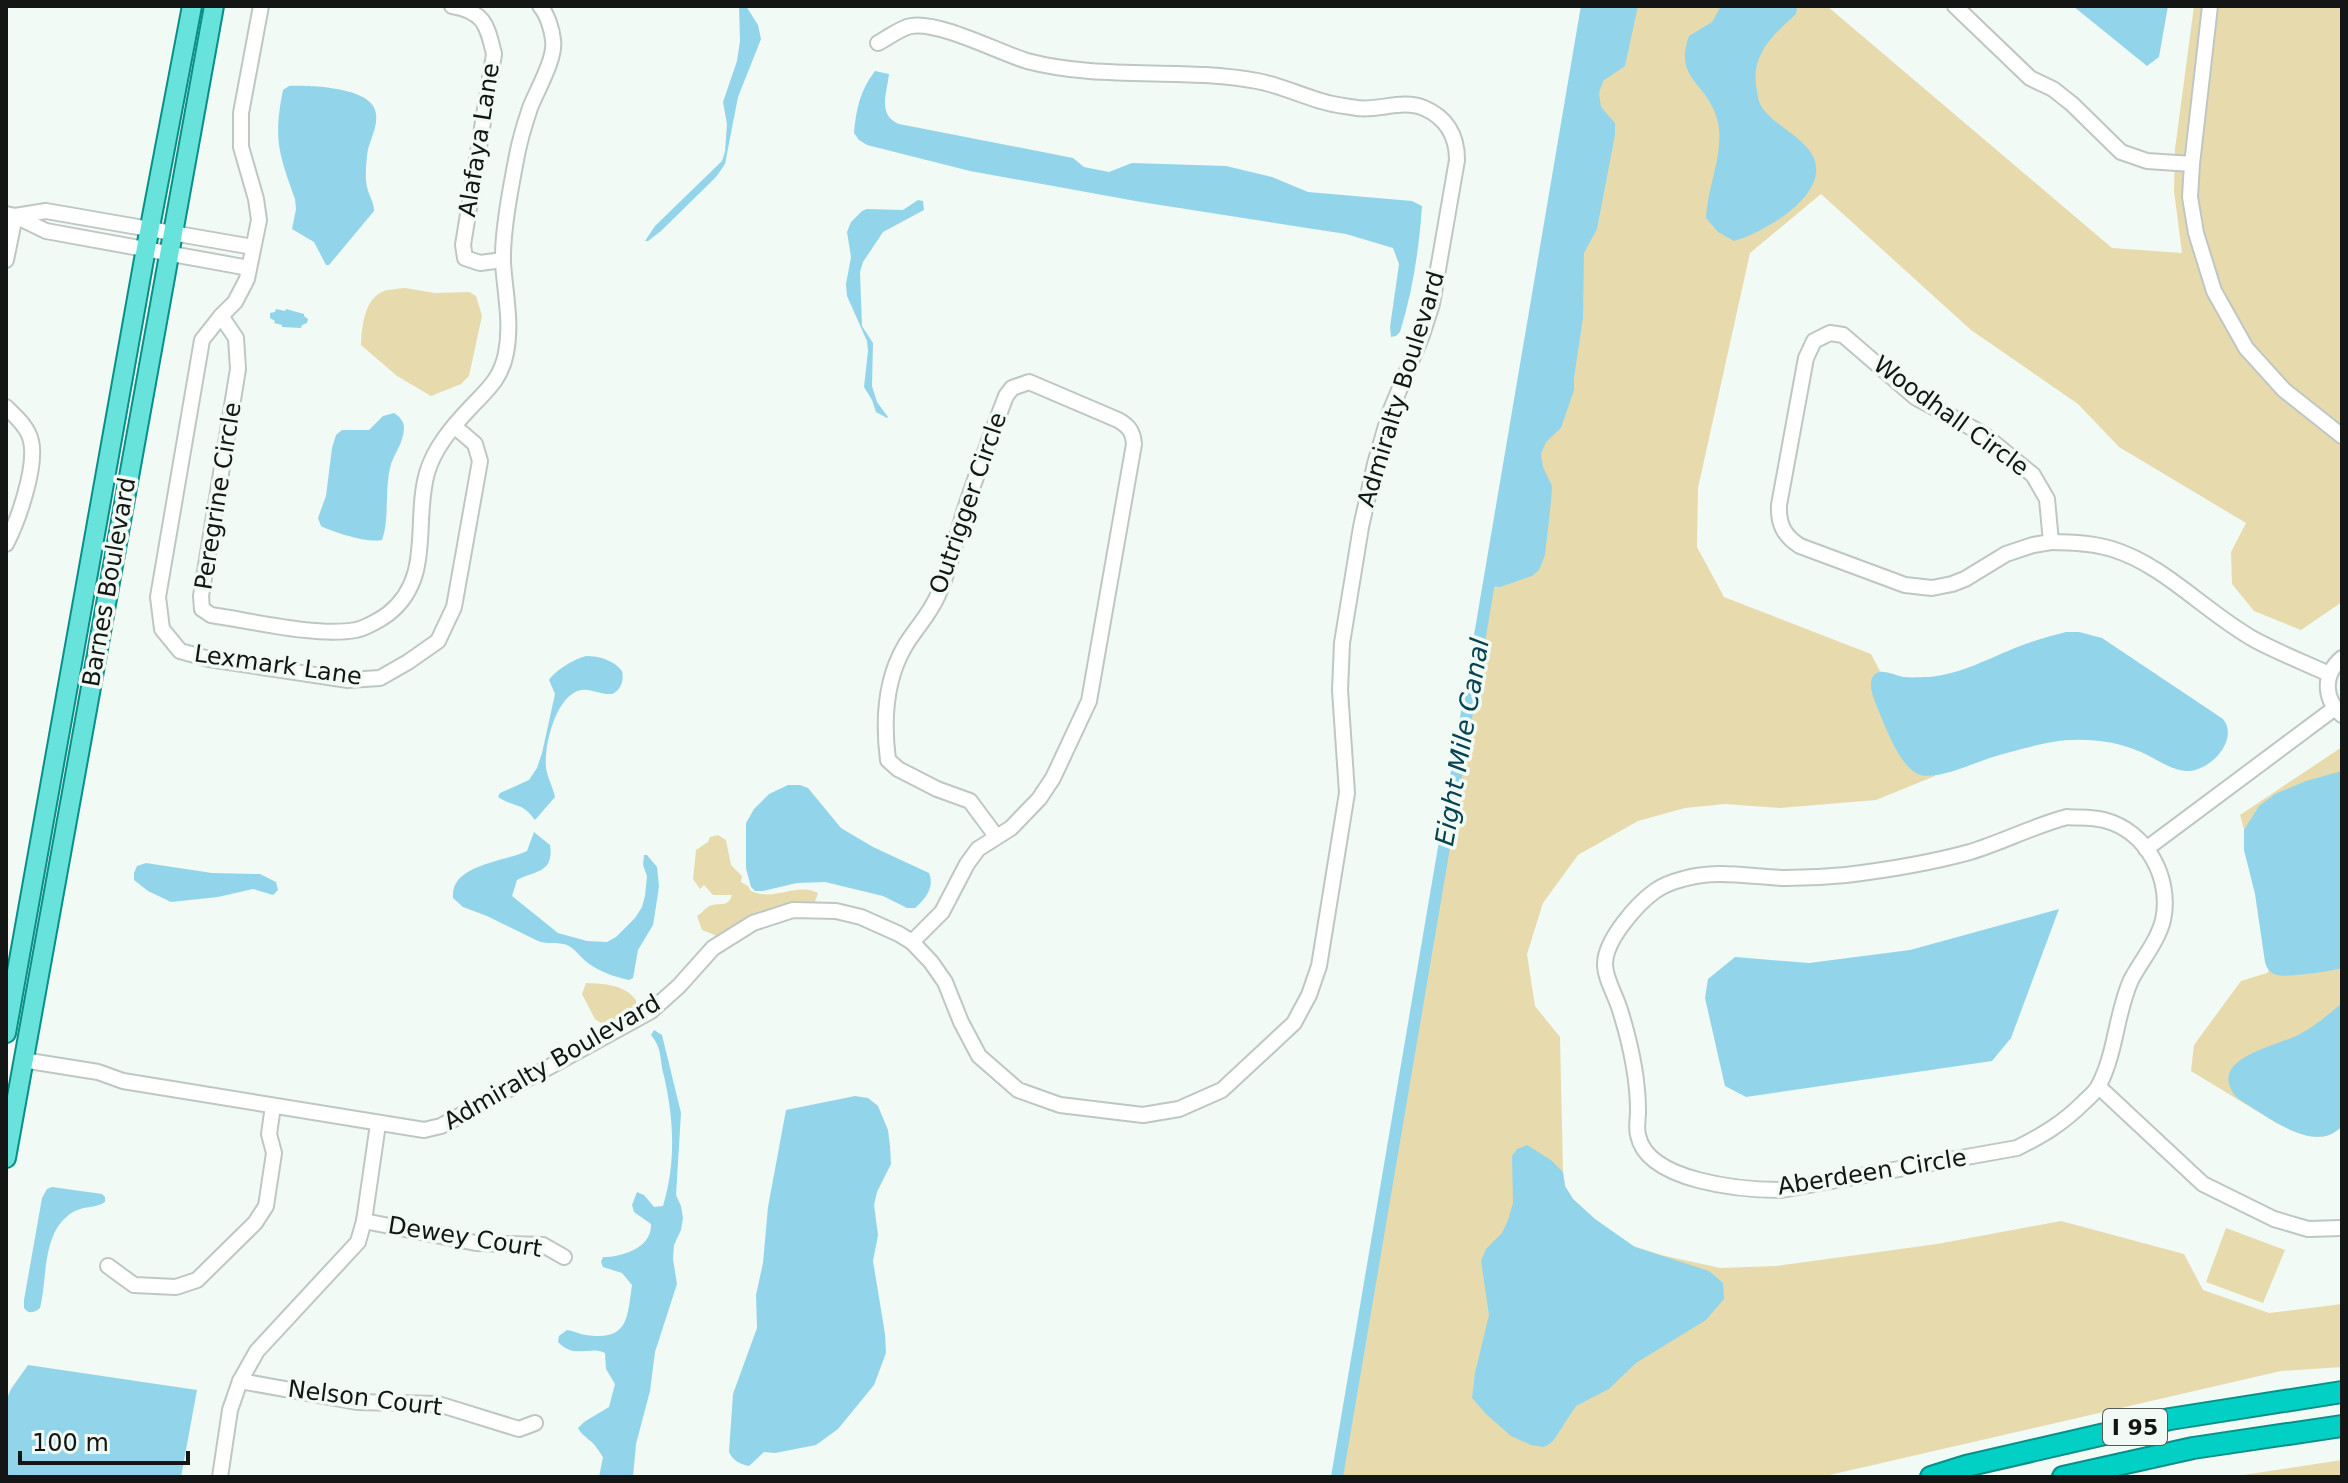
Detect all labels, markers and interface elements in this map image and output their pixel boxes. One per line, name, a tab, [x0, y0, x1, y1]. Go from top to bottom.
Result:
street label: Alafaya Lane	[453, 61, 505, 219]
street label: Admiralty Boulevard	[1352, 268, 1450, 510]
street label: Woodhall Circle	[1868, 350, 2034, 482]
street label: Peregrine Circle	[189, 400, 247, 592]
street label: Outrigger Circle	[924, 409, 1012, 597]
street label: Barnes Boulevard	[77, 475, 141, 689]
water label: Eight Mile Canal	[1429, 635, 1495, 848]
street label: Lexmark Lane	[192, 639, 364, 691]
street label: Admiralty Boulevard	[439, 989, 665, 1135]
street label: Aberdeen Circle	[1776, 1143, 1968, 1201]
street label: Dewey Court	[386, 1211, 544, 1263]
street label: Nelson Court	[286, 1375, 444, 1421]
road number: I 95	[2103, 1409, 2167, 1445]
scale bar	[20, 1415, 188, 1465]
text: 100 m	[32, 1429, 109, 1457]

